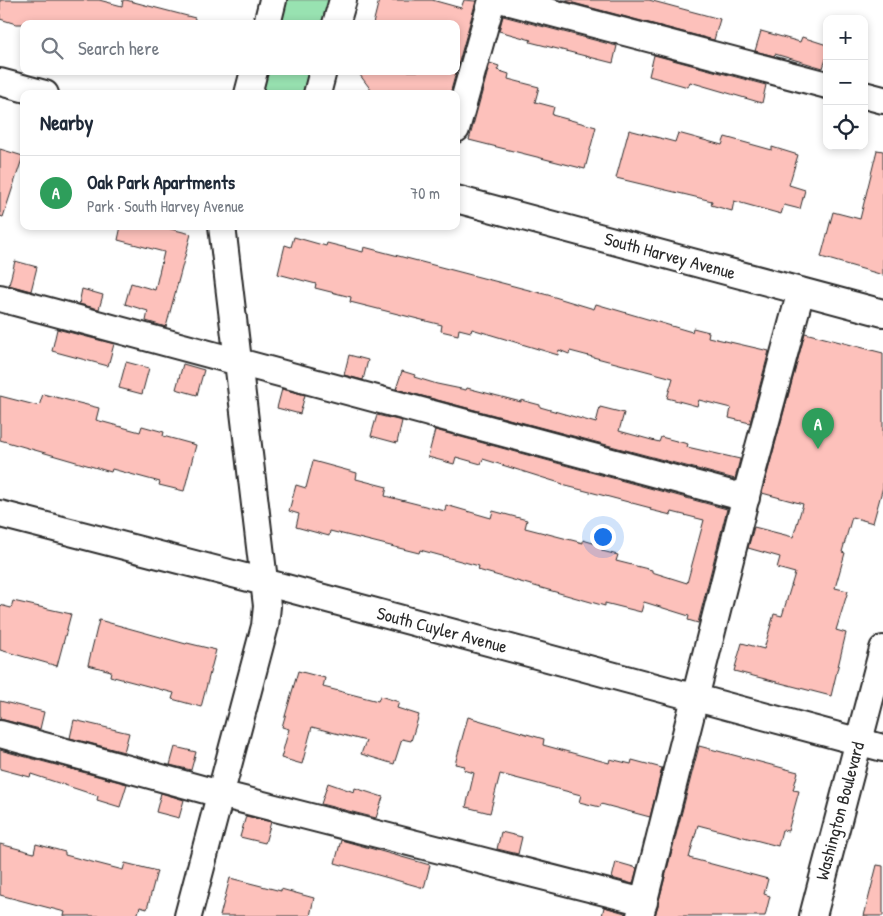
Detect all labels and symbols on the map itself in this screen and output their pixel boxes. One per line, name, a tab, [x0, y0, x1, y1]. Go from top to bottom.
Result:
street label: South Harvey Avenue	[602, 226, 738, 285]
pin: A	[802, 408, 834, 449]
your location	[590, 524, 616, 550]
street label: South Cuyler Avenue	[374, 600, 510, 659]
street label: Washington Boulevard	[809, 739, 870, 883]

